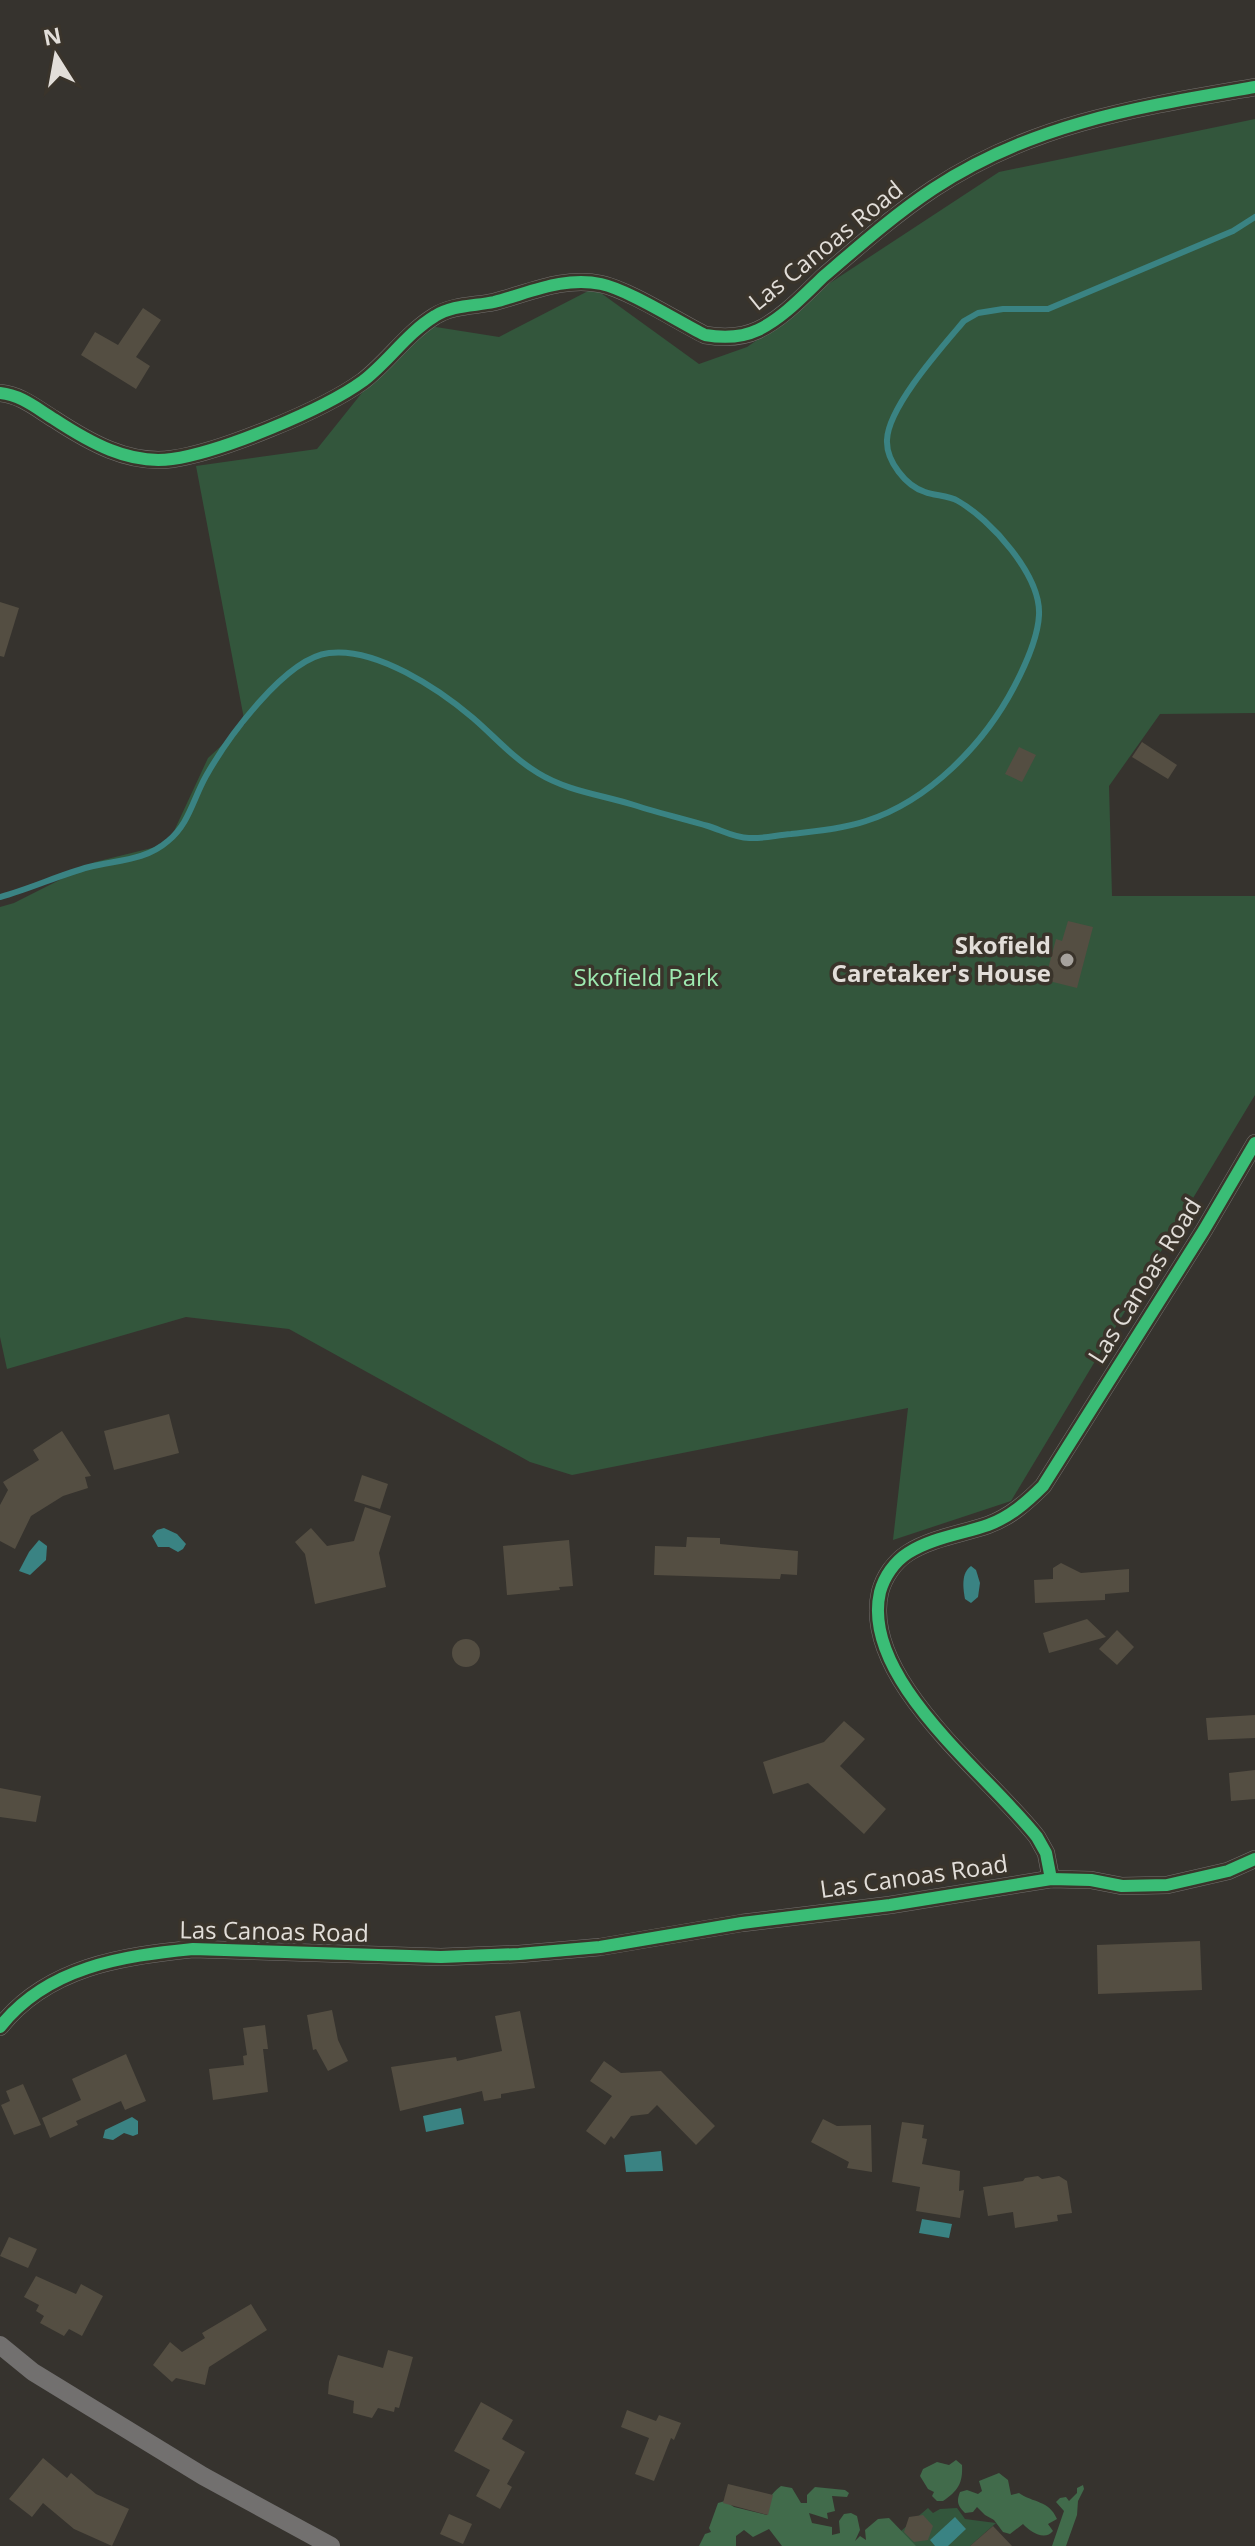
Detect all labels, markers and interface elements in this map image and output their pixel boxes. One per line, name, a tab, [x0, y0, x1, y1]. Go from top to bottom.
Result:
north arrow	[16, 16, 96, 96]
text: N	[40, 19, 64, 52]
street label: Las Canoas Road	[741, 172, 909, 317]
place label: Skofield Caretaker's House	[832, 928, 1051, 989]
marker: Skofield Caretaker's House	[1058, 951, 1076, 969]
park label: Skofield Park	[574, 960, 719, 993]
street label: Las Canoas Road	[1080, 1191, 1208, 1369]
street label: Las Canoas Road	[818, 1846, 1010, 1905]
street label: Las Canoas Road	[179, 1912, 369, 1949]

